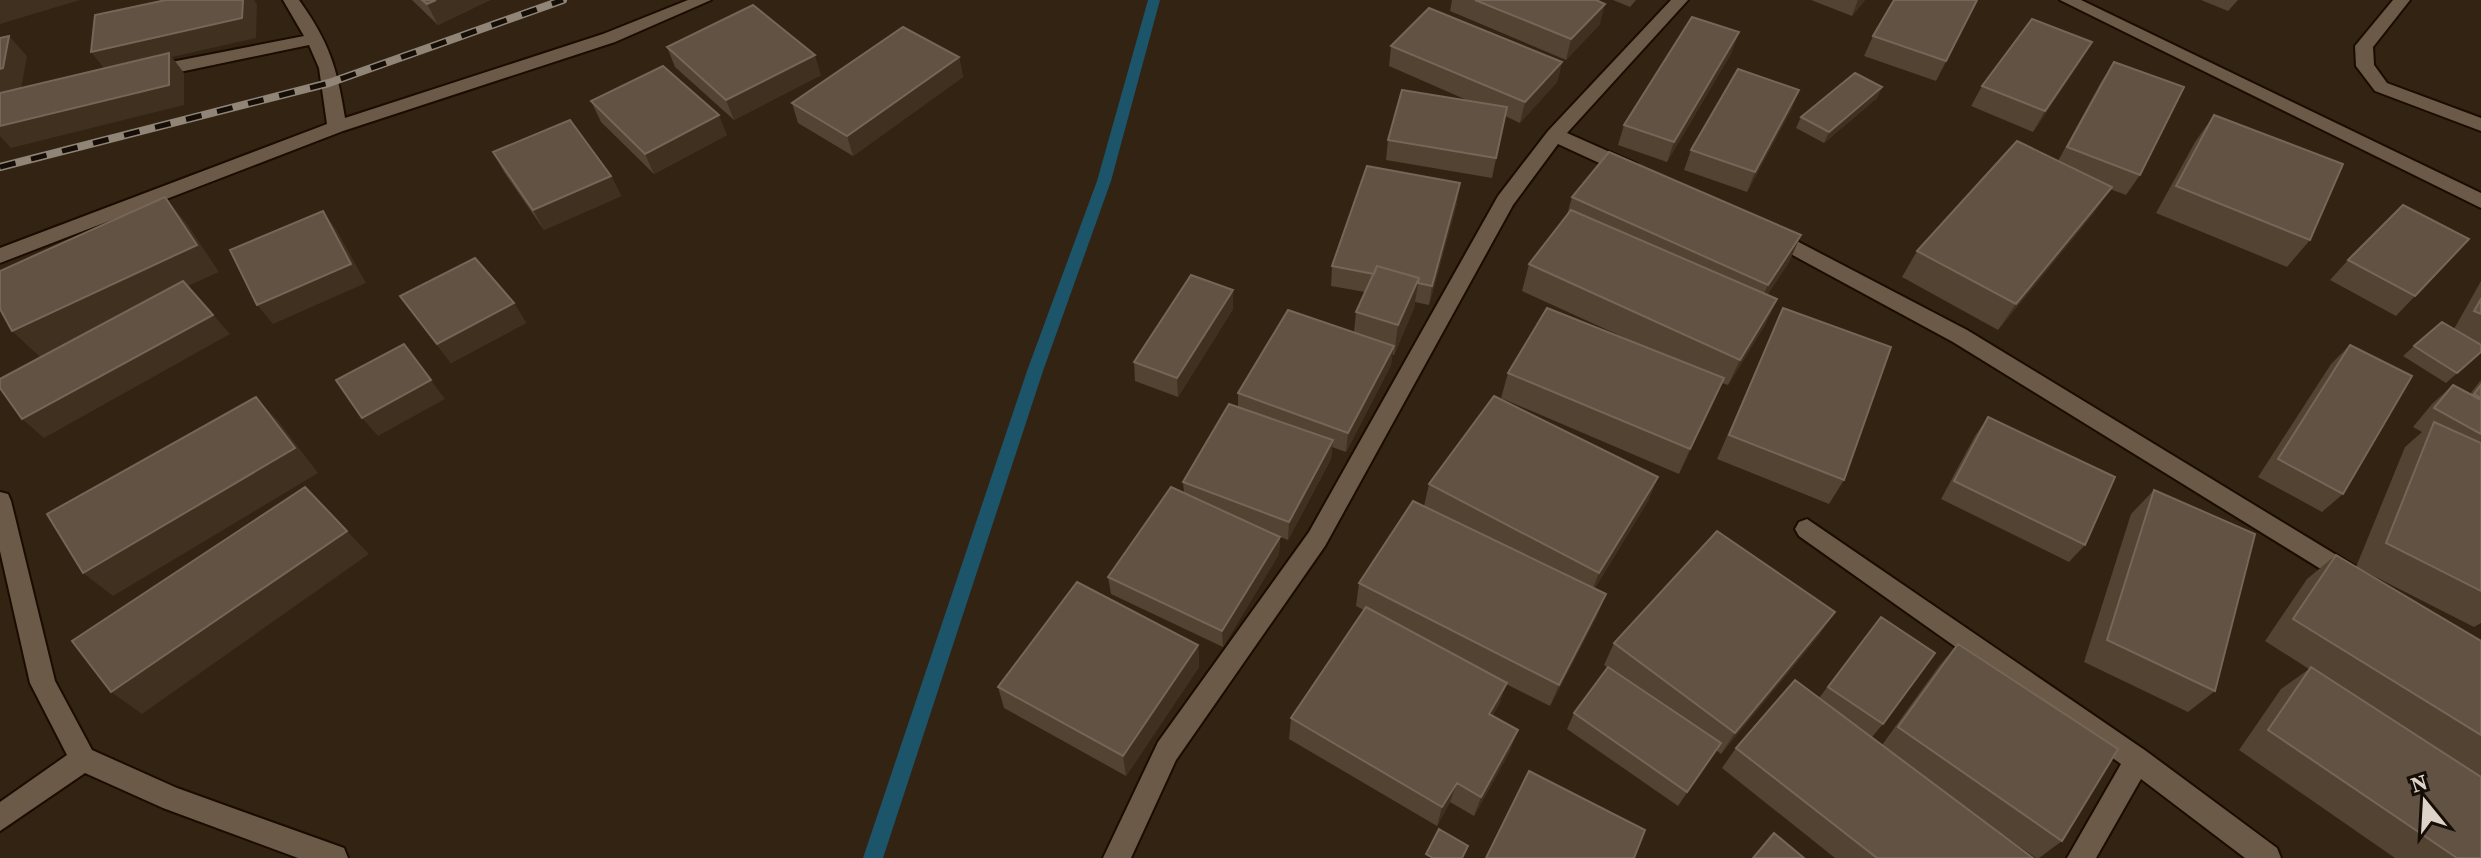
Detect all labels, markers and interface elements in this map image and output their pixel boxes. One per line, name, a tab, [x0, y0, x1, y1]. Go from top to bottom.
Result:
north arrow	[2385, 762, 2465, 842]
text: N	[2407, 766, 2431, 800]

